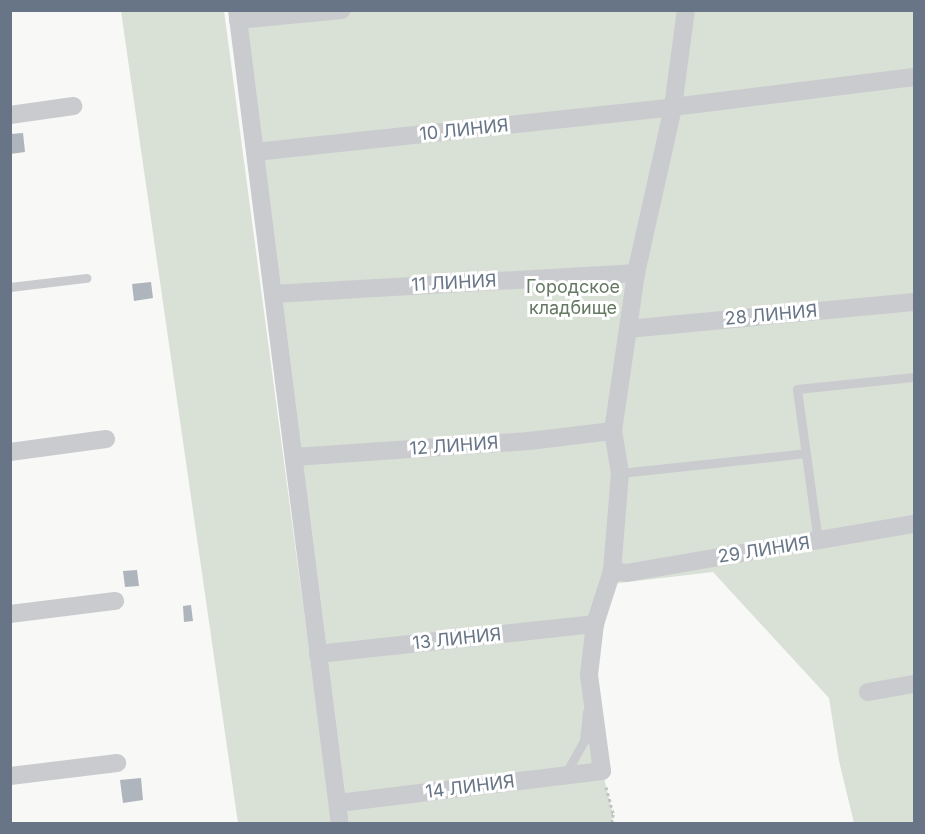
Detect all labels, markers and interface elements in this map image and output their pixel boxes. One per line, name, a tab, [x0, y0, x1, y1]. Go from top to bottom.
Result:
street label: 10 ЛИНИЯ	[418, 115, 510, 145]
street label: 11 ЛИНИЯ	[411, 270, 497, 296]
park label: Городское кладбище	[526, 277, 620, 320]
street label: 28 ЛИНИЯ	[724, 300, 818, 330]
street label: 12 ЛИНИЯ	[409, 432, 499, 460]
street label: 29 ЛИНИЯ	[717, 532, 811, 568]
street label: 13 ЛИНИЯ	[412, 624, 502, 654]
street label: 14 ЛИНИЯ	[424, 771, 516, 803]

